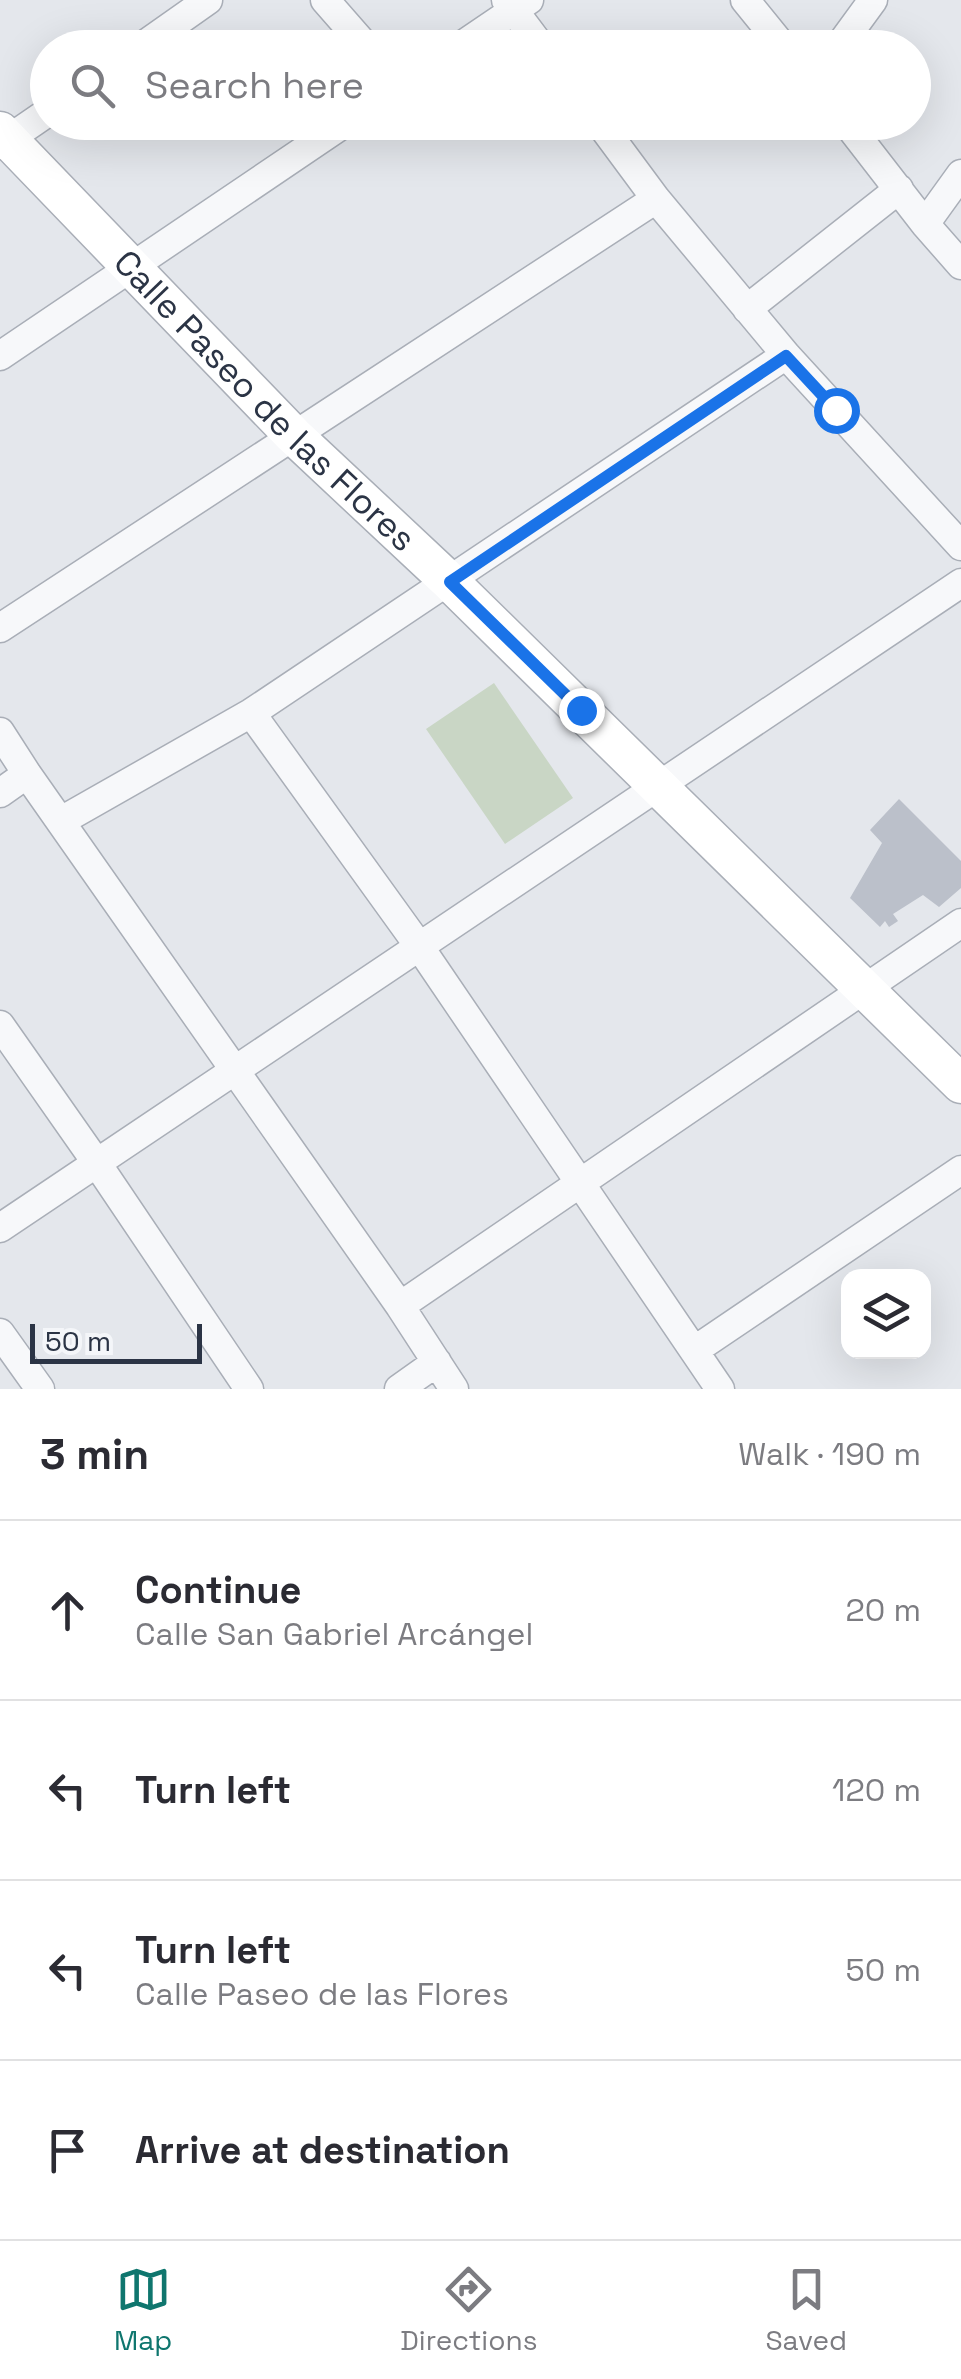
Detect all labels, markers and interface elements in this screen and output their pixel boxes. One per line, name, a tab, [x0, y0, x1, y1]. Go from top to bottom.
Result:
search box	[30, 30, 931, 140]
icon: search	[65, 58, 120, 113]
text: Search here	[145, 61, 364, 109]
street label: Calle Paseo de las Flores	[104, 241, 425, 561]
route start	[814, 388, 860, 434]
route end	[559, 688, 605, 734]
map controls	[841, 1269, 931, 1359]
button: layers	[841, 1269, 931, 1359]
scale bar	[30, 1319, 202, 1364]
text: 50 m	[45, 1323, 111, 1359]
text: 3 min	[40, 1428, 149, 1481]
text: Walk · 190 m	[738, 1434, 921, 1474]
text: Continue	[135, 1566, 301, 1614]
icon: ahead	[40, 1583, 95, 1638]
text: 20 m	[845, 1590, 921, 1630]
text: Calle San Gabriel Arcángel	[135, 1614, 533, 1654]
icon: left	[40, 1763, 95, 1818]
text: Turn left	[135, 1766, 291, 1814]
text: 120 m	[832, 1770, 921, 1810]
text: Turn left	[135, 1926, 291, 1974]
icon: left	[40, 1943, 95, 1998]
text: 50 m	[846, 1950, 921, 1990]
text: Calle Paseo de las Flores	[135, 1974, 509, 2014]
icon: arrive	[40, 2123, 95, 2178]
text: Arrive at destination	[135, 2126, 510, 2174]
tab: Map	[114, 2262, 172, 2358]
tab: Directions	[400, 2262, 537, 2358]
tab: Saved	[765, 2262, 847, 2358]

